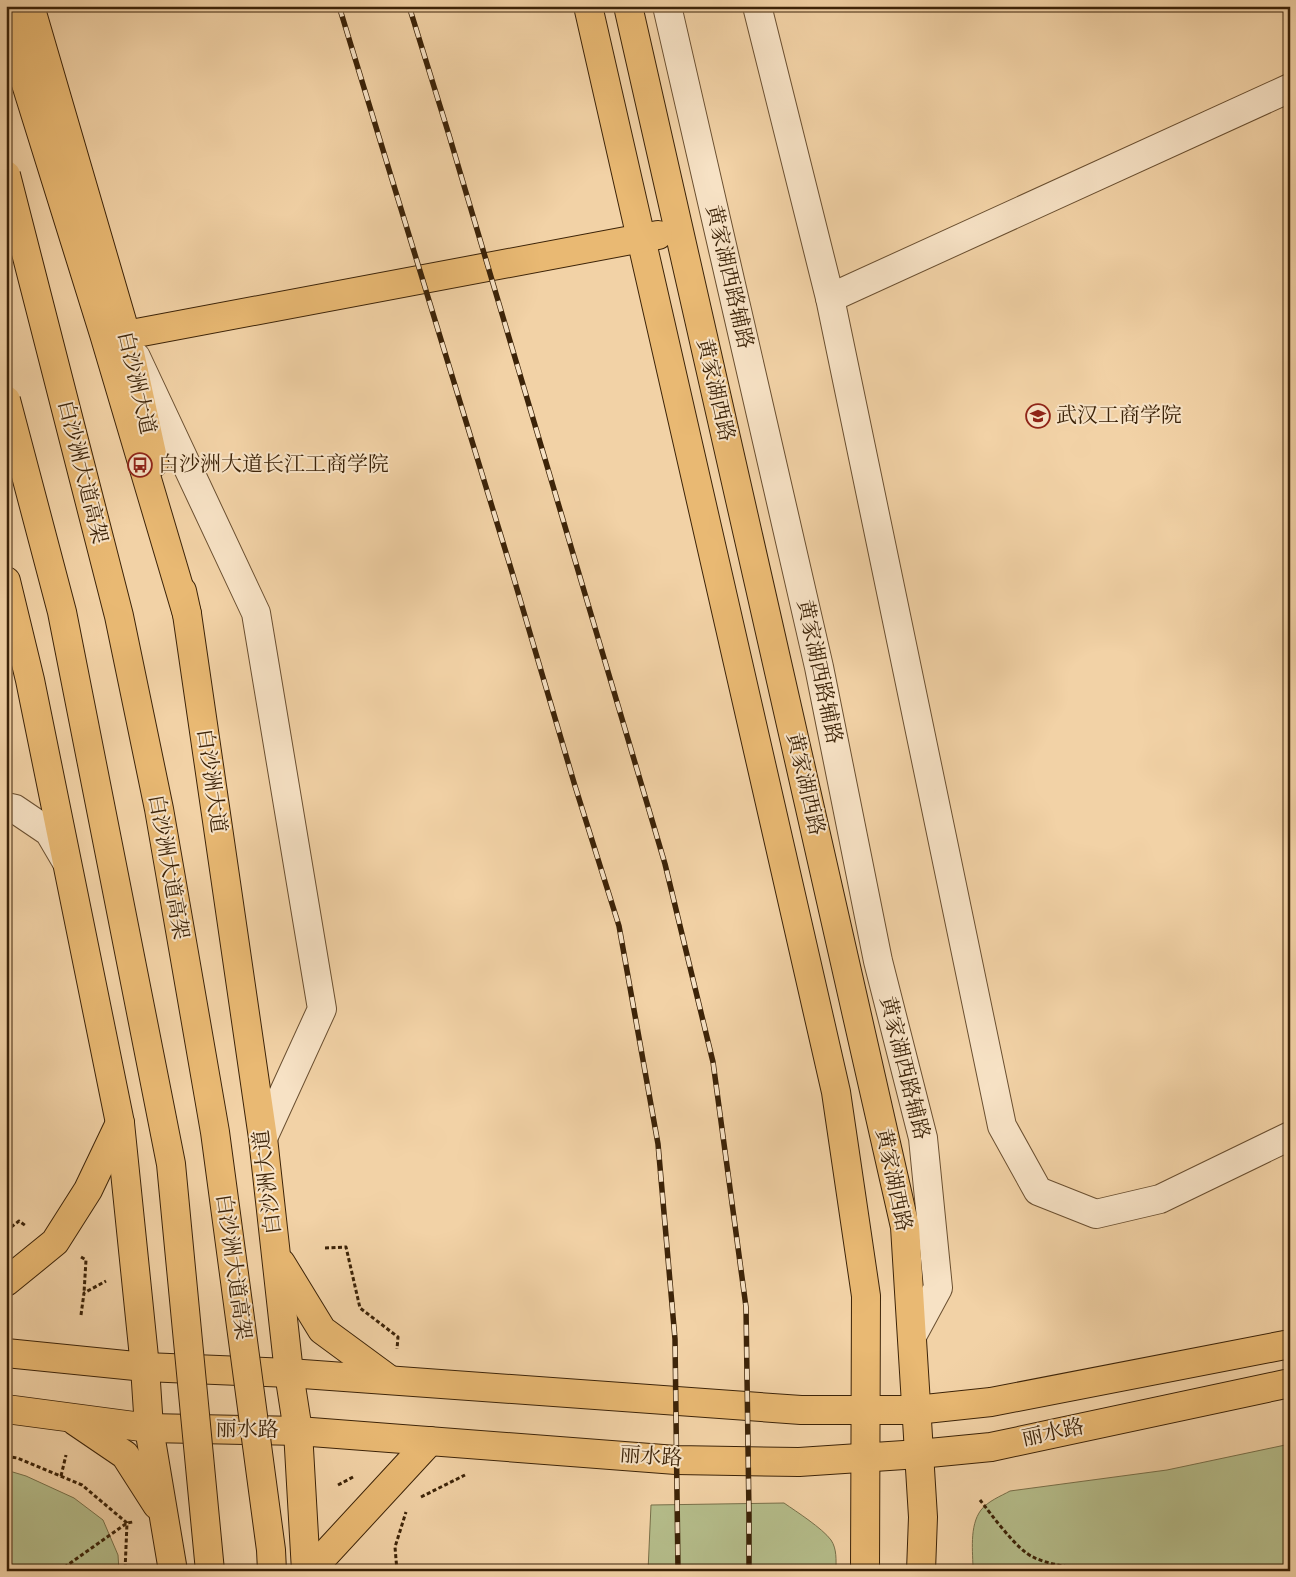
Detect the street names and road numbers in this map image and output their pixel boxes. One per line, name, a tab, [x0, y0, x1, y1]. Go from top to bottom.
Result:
street label: 黄家湖西路辅路	[700, 202, 758, 352]
street label: 白沙洲大道	[112, 329, 160, 437]
street label: 黄家湖西路	[691, 336, 739, 444]
street label: 白沙洲大道高架	[52, 398, 112, 546]
street label: 黄家湖西路辅路	[791, 597, 847, 747]
street label: 白沙洲大道	[191, 727, 231, 835]
street label: 黄家湖西路	[781, 730, 829, 838]
street label: 白沙洲大道高架	[142, 792, 194, 942]
street label: 黄家湖西路辅路	[874, 994, 934, 1142]
street label: 黄家湖西路	[869, 1126, 917, 1234]
street label: 白沙洲大道	[249, 1128, 287, 1236]
street label: 白沙洲大道高架	[210, 1192, 256, 1342]
street label: 丽水路	[1019, 1414, 1087, 1452]
street label: 丽水路	[215, 1416, 279, 1444]
street label: 丽水路	[619, 1442, 683, 1472]

